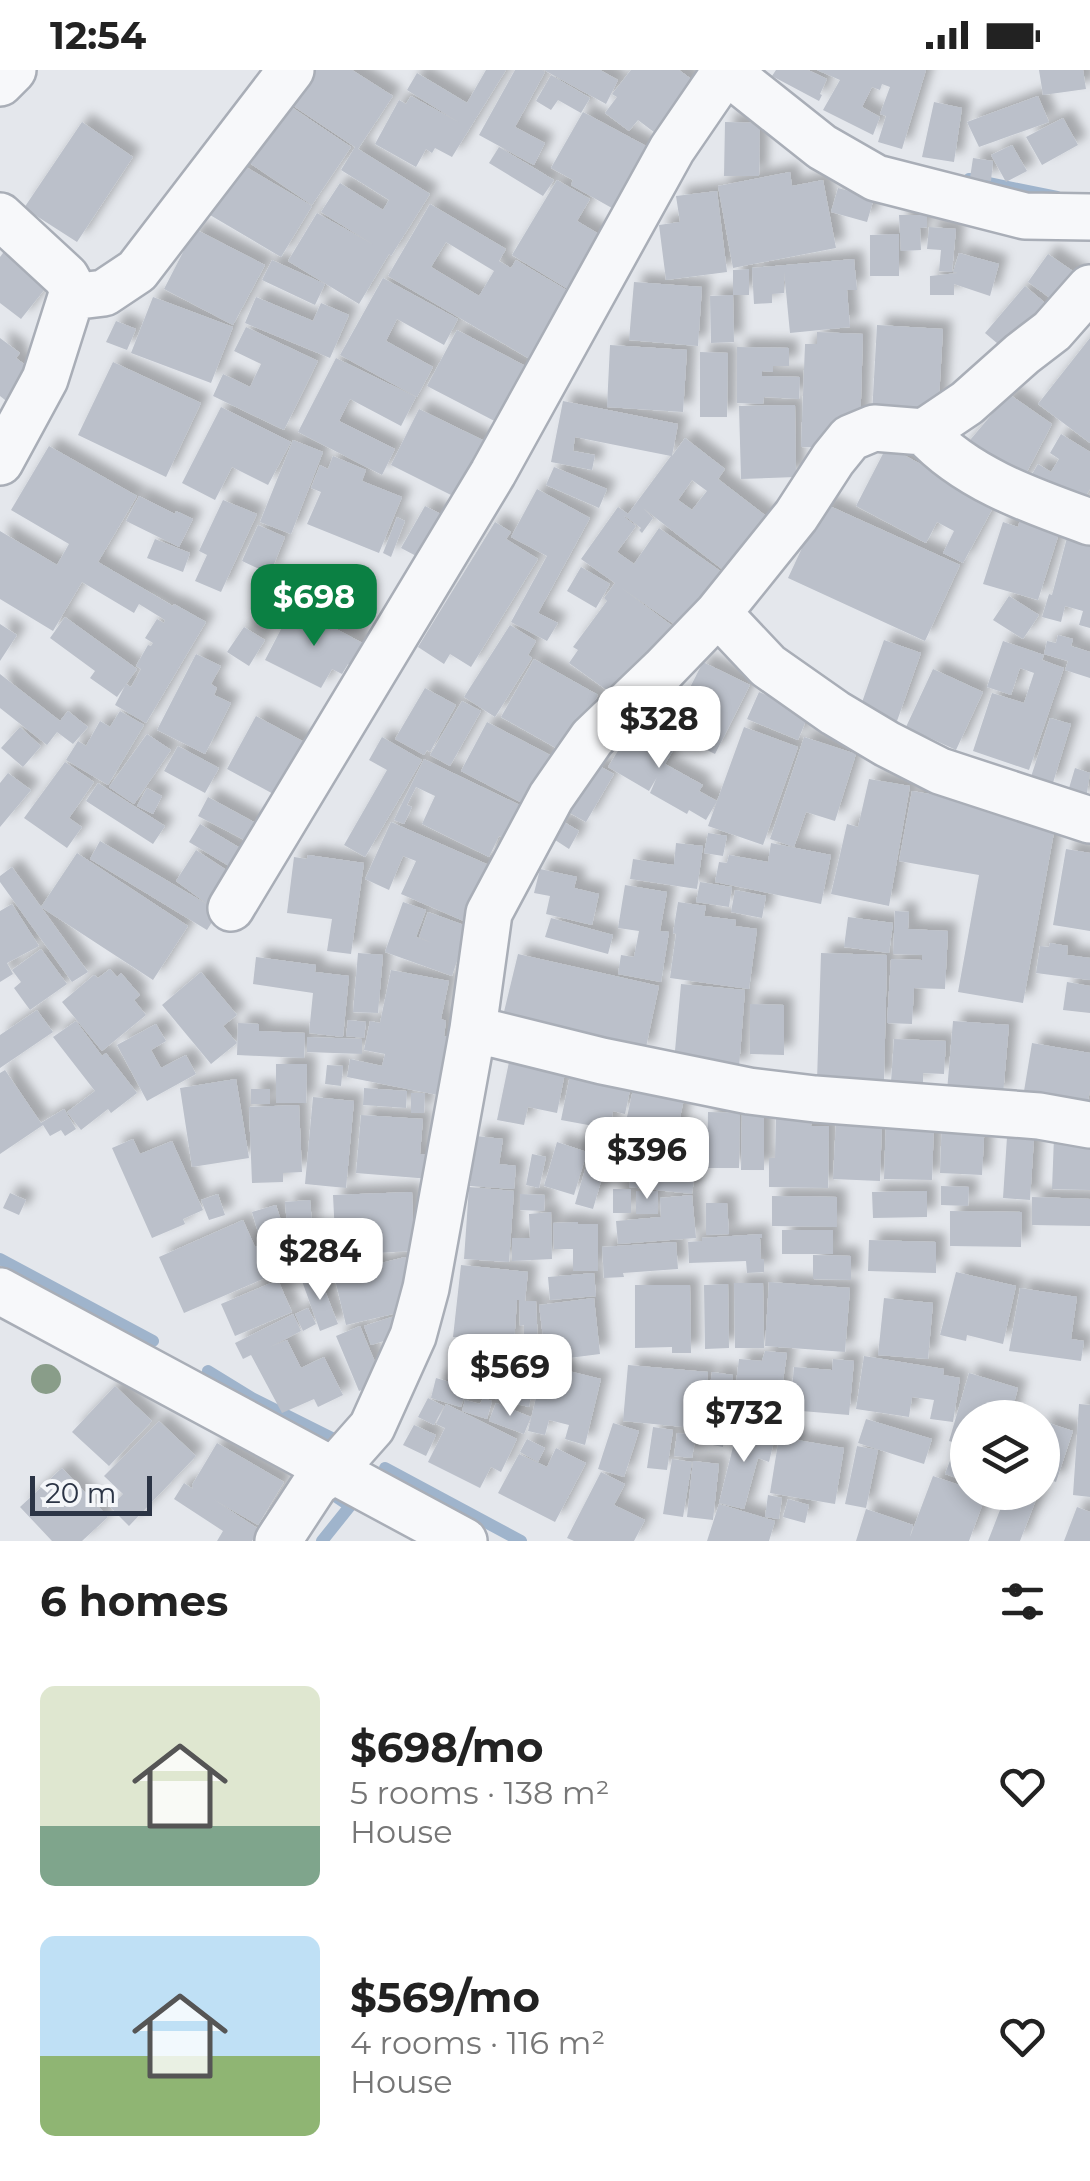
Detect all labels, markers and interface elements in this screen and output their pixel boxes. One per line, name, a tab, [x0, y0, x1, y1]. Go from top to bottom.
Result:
text: 12:54	[50, 12, 146, 59]
pin: $698	[255, 564, 373, 649]
text: $698	[273, 577, 355, 616]
pin: $328	[600, 686, 718, 771]
text: $328	[619, 699, 699, 738]
pin: $396	[588, 1117, 706, 1202]
text: $396	[607, 1130, 687, 1169]
pin: $284	[261, 1218, 379, 1303]
text: $284	[279, 1231, 361, 1270]
pin: $569	[451, 1334, 569, 1419]
text: $569	[470, 1347, 550, 1386]
pin: $732	[685, 1380, 803, 1465]
text: $732	[705, 1393, 783, 1432]
map controls	[950, 1400, 1060, 1510]
button: layers	[950, 1400, 1060, 1510]
scale bar	[30, 1471, 152, 1516]
text: 20 m	[45, 1476, 116, 1510]
icon: filters	[995, 1574, 1050, 1629]
text: 6 homes	[40, 1575, 228, 1627]
text: $698/mo	[350, 1721, 544, 1773]
icon: home	[120, 1726, 240, 1846]
icon: heart	[995, 1759, 1050, 1814]
text: 5 rooms · 138 m²	[350, 1773, 610, 1812]
text: House	[350, 1812, 453, 1851]
text: $569/mo	[350, 1971, 540, 2023]
icon: home	[120, 1976, 240, 2096]
icon: heart	[995, 2009, 1050, 2064]
text: 4 rooms · 116 m²	[350, 2023, 605, 2062]
text: House	[350, 2062, 453, 2101]

